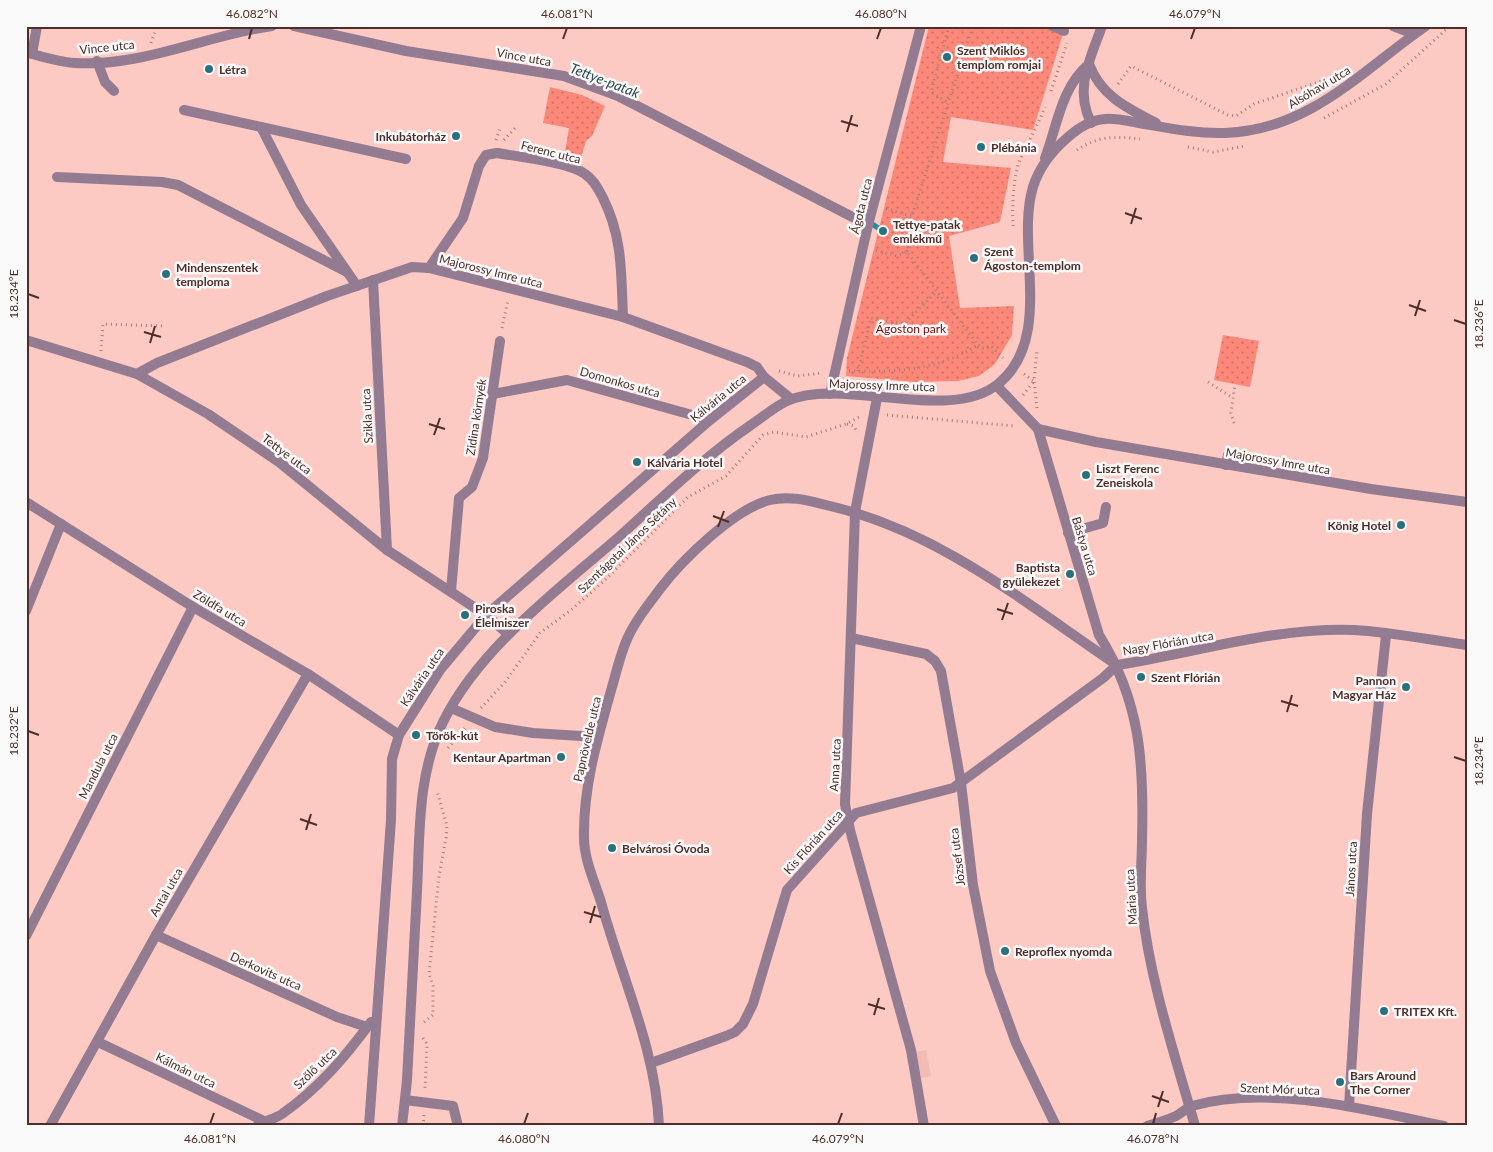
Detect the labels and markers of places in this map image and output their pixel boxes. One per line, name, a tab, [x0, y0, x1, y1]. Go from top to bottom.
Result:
place label: Szent Miklós templom romjai	[957, 43, 1041, 72]
marker: Szent Miklós templom romjai	[941, 51, 953, 63]
place label: Létra	[219, 62, 246, 77]
marker: Létra	[203, 63, 215, 75]
place label: Inkubátorház	[376, 129, 446, 144]
marker: Inkubátorház	[450, 130, 462, 142]
place label: Plébánia	[991, 140, 1037, 155]
marker: Plébánia	[975, 141, 987, 153]
place label: Tettye-patak emlékmű	[893, 217, 961, 246]
marker: Tettye-patak emlékmű	[877, 225, 889, 237]
place label: Szent Ágoston-templom	[983, 244, 1081, 273]
marker: Szent Ágoston-templom	[968, 252, 980, 264]
place label: Mindenszentek temploma	[176, 260, 259, 289]
marker: Mindenszentek temploma	[160, 268, 172, 280]
place label: Kálvária Hotel	[647, 455, 723, 470]
marker: Kálvária Hotel	[631, 456, 643, 468]
place label: Liszt Ferenc Zeneiskola	[1096, 461, 1160, 490]
marker: Liszt Ferenc Zeneiskola	[1080, 469, 1092, 481]
place label: König Hotel	[1328, 518, 1391, 533]
marker: König Hotel	[1395, 519, 1407, 531]
place label: Baptista gyülekezet	[1002, 560, 1061, 589]
marker: Baptista gyülekezet	[1064, 568, 1076, 580]
place label: Piroska Élelmiszer	[475, 601, 529, 630]
marker: Piroska Élelmiszer	[459, 609, 471, 621]
place label: Szent Flórián	[1151, 670, 1220, 685]
marker: Szent Flórián	[1135, 671, 1147, 683]
place label: Pannon Magyar Ház	[1332, 673, 1396, 702]
marker: Pannon Magyar Ház	[1400, 681, 1412, 693]
place label: Török-kút	[426, 728, 479, 743]
marker: Török-kút	[410, 729, 422, 741]
place label: Kentaur Apartman	[453, 750, 551, 765]
marker: Kentaur Apartman	[555, 751, 567, 763]
place label: Belvárosi Óvoda	[622, 841, 710, 856]
marker: Belvárosi Óvoda	[606, 842, 618, 854]
place label: Reproflex nyomda	[1015, 944, 1112, 959]
marker: Reproflex nyomda	[999, 945, 1011, 957]
place label: TRITEX Kft.	[1394, 1004, 1457, 1019]
marker: TRITEX Kft.	[1378, 1005, 1390, 1017]
place label: Bars Around The Corner	[1350, 1068, 1416, 1097]
marker: Bars Around The Corner	[1334, 1076, 1346, 1088]

